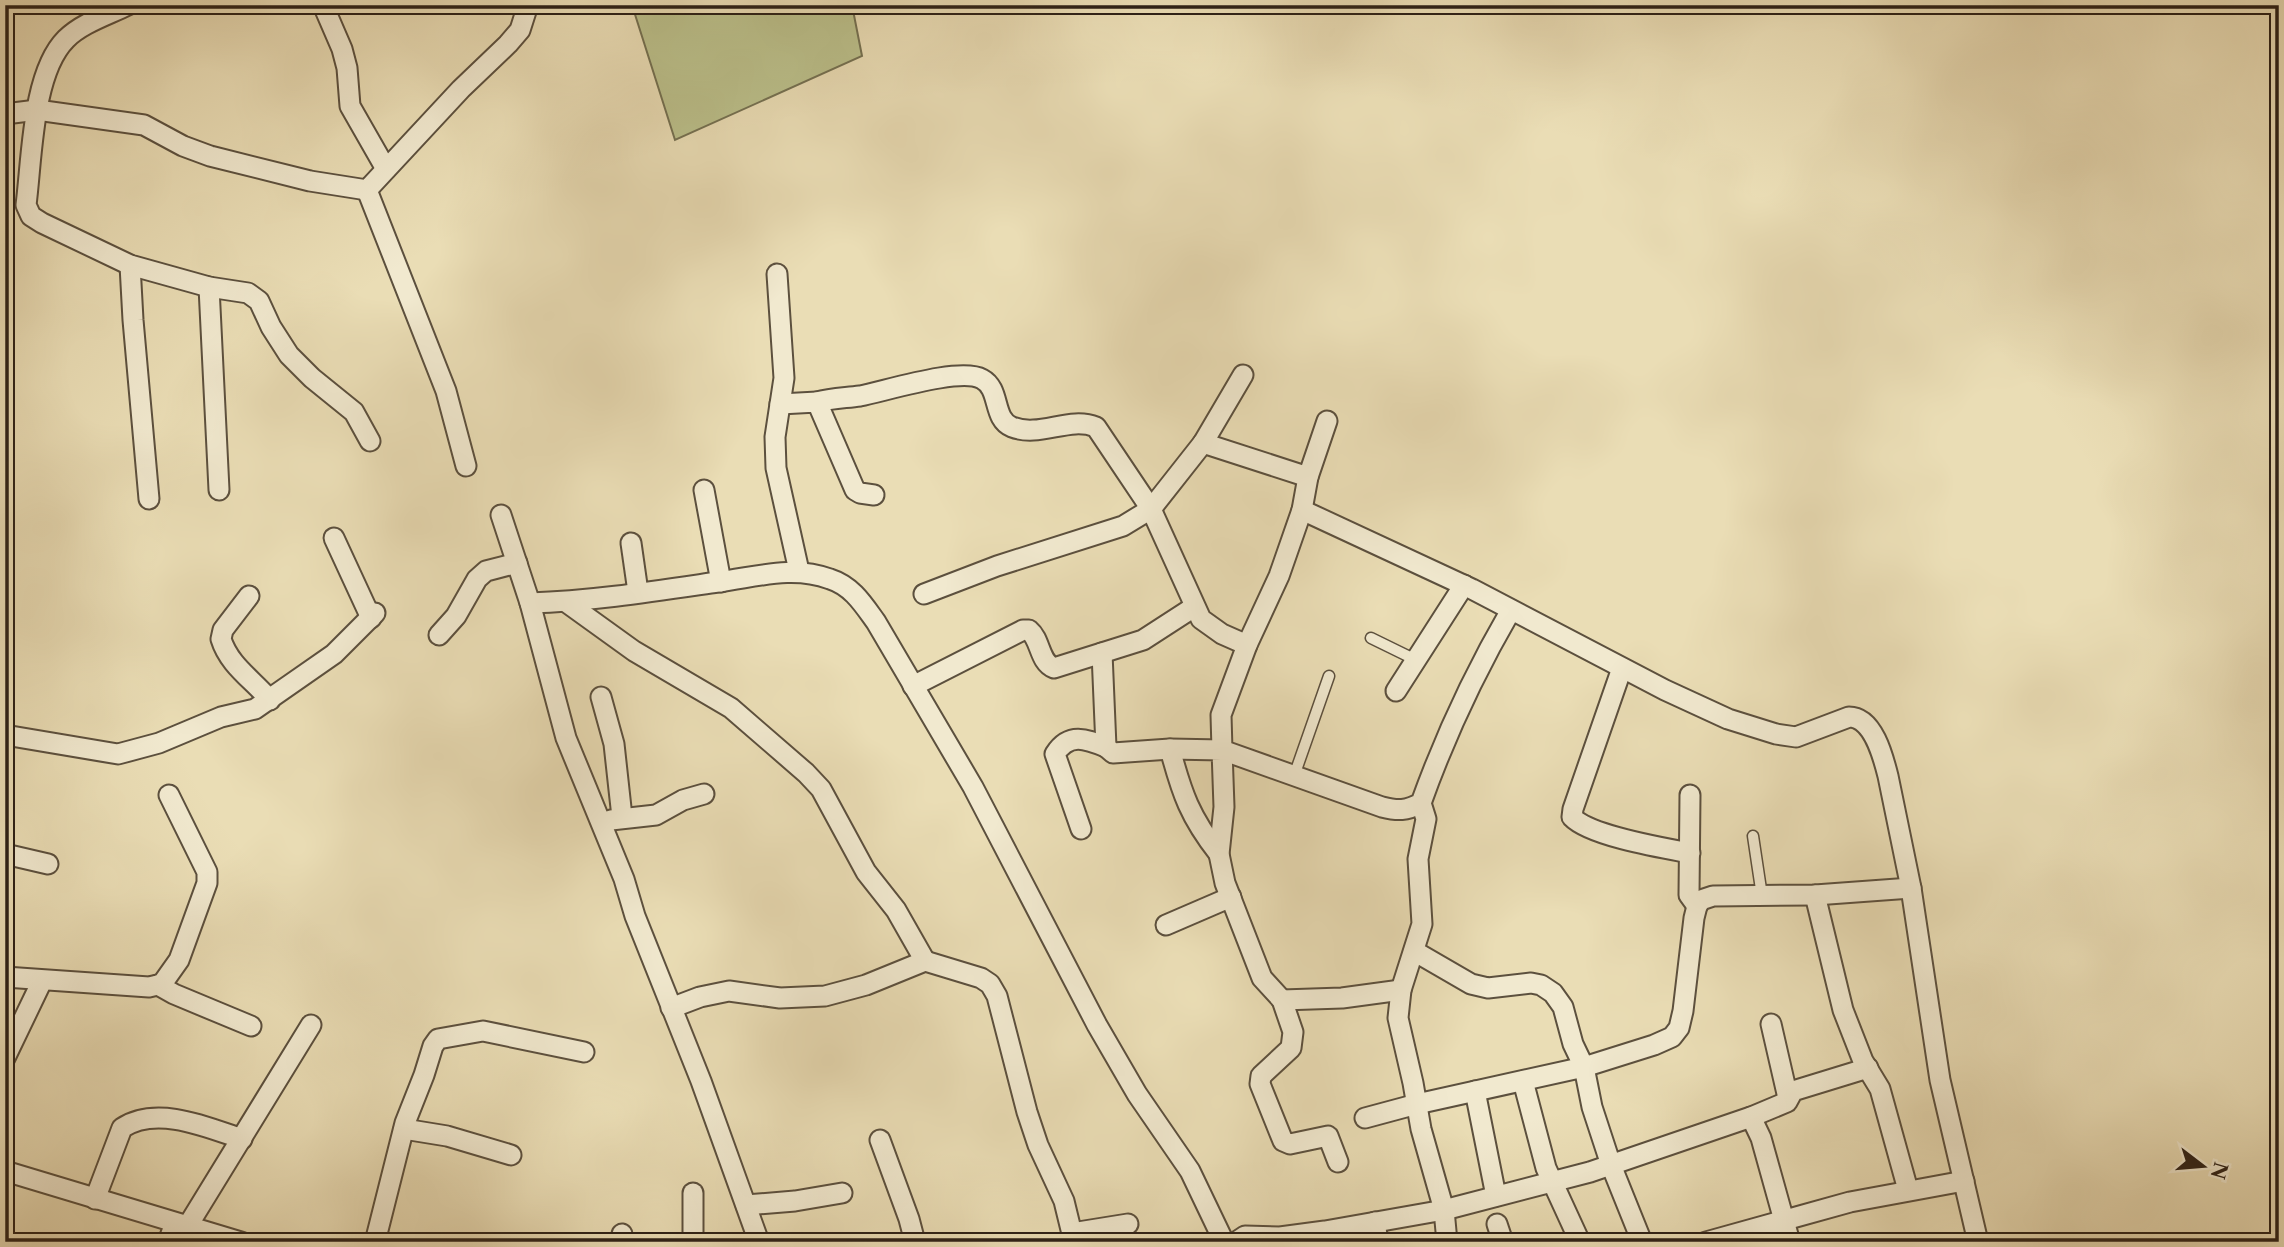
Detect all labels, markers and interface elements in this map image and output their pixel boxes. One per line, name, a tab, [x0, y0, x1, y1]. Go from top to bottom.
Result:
north arrow	[2168, 1132, 2238, 1202]
text: N	[2206, 1159, 2232, 1182]

